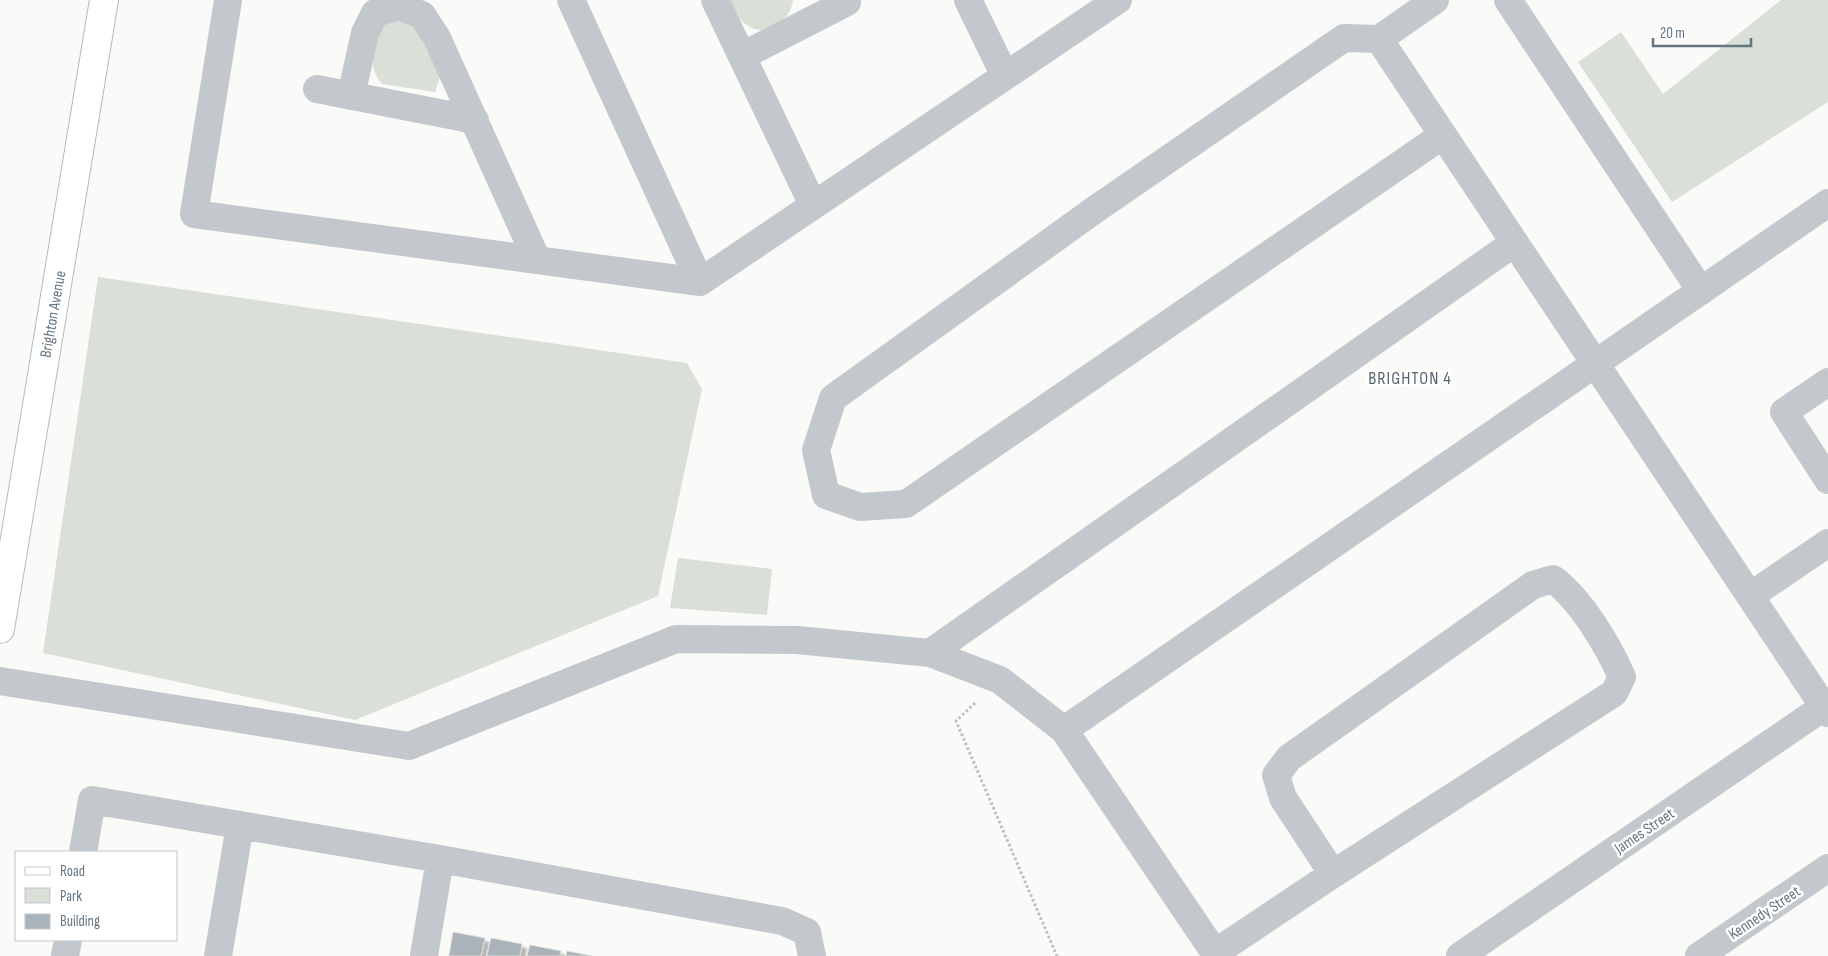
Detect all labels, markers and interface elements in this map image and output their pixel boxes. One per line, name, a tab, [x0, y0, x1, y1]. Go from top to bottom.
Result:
scale bar	[1653, 15, 1750, 47]
text: 20 m	[1660, 24, 1685, 43]
street label: Brighton Avenue	[36, 269, 70, 359]
district label: BRIGHTON 4	[1368, 368, 1452, 389]
street label: James Street	[1610, 804, 1679, 859]
legend	[15, 851, 178, 941]
text: Road	[60, 862, 85, 881]
street label: Kennedy Street	[1725, 882, 1805, 944]
text: Park	[60, 887, 82, 906]
text: Building	[60, 912, 100, 931]

